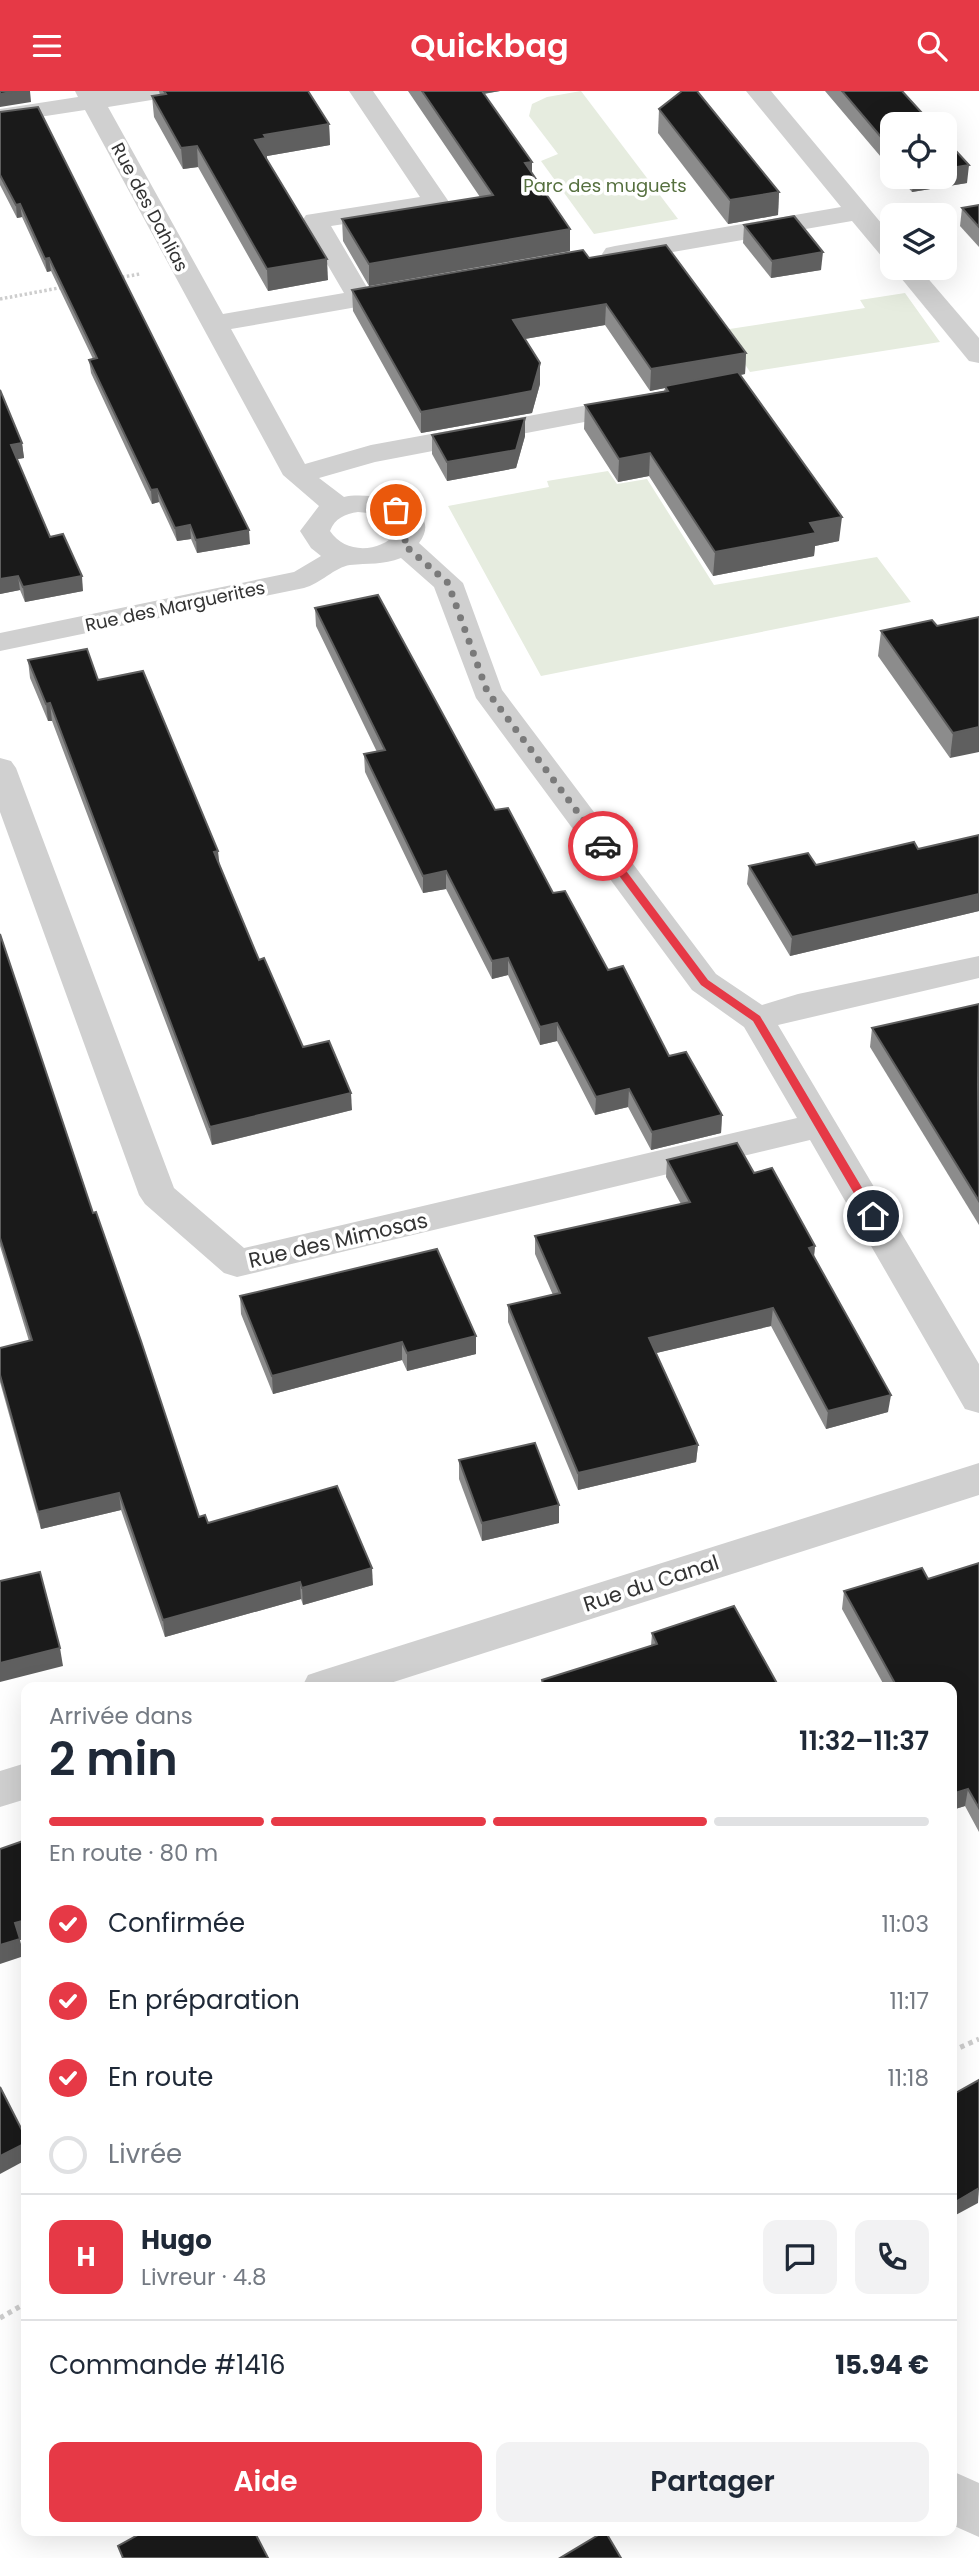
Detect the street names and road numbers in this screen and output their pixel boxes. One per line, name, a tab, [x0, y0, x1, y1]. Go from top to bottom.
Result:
street label: Rue des Dahlias	[105, 138, 195, 276]
street label: Rue des Marguerites	[83, 575, 267, 637]
street label: Rue des Mimosas	[246, 1205, 430, 1275]
street label: Rue du Canal	[579, 1547, 723, 1619]

